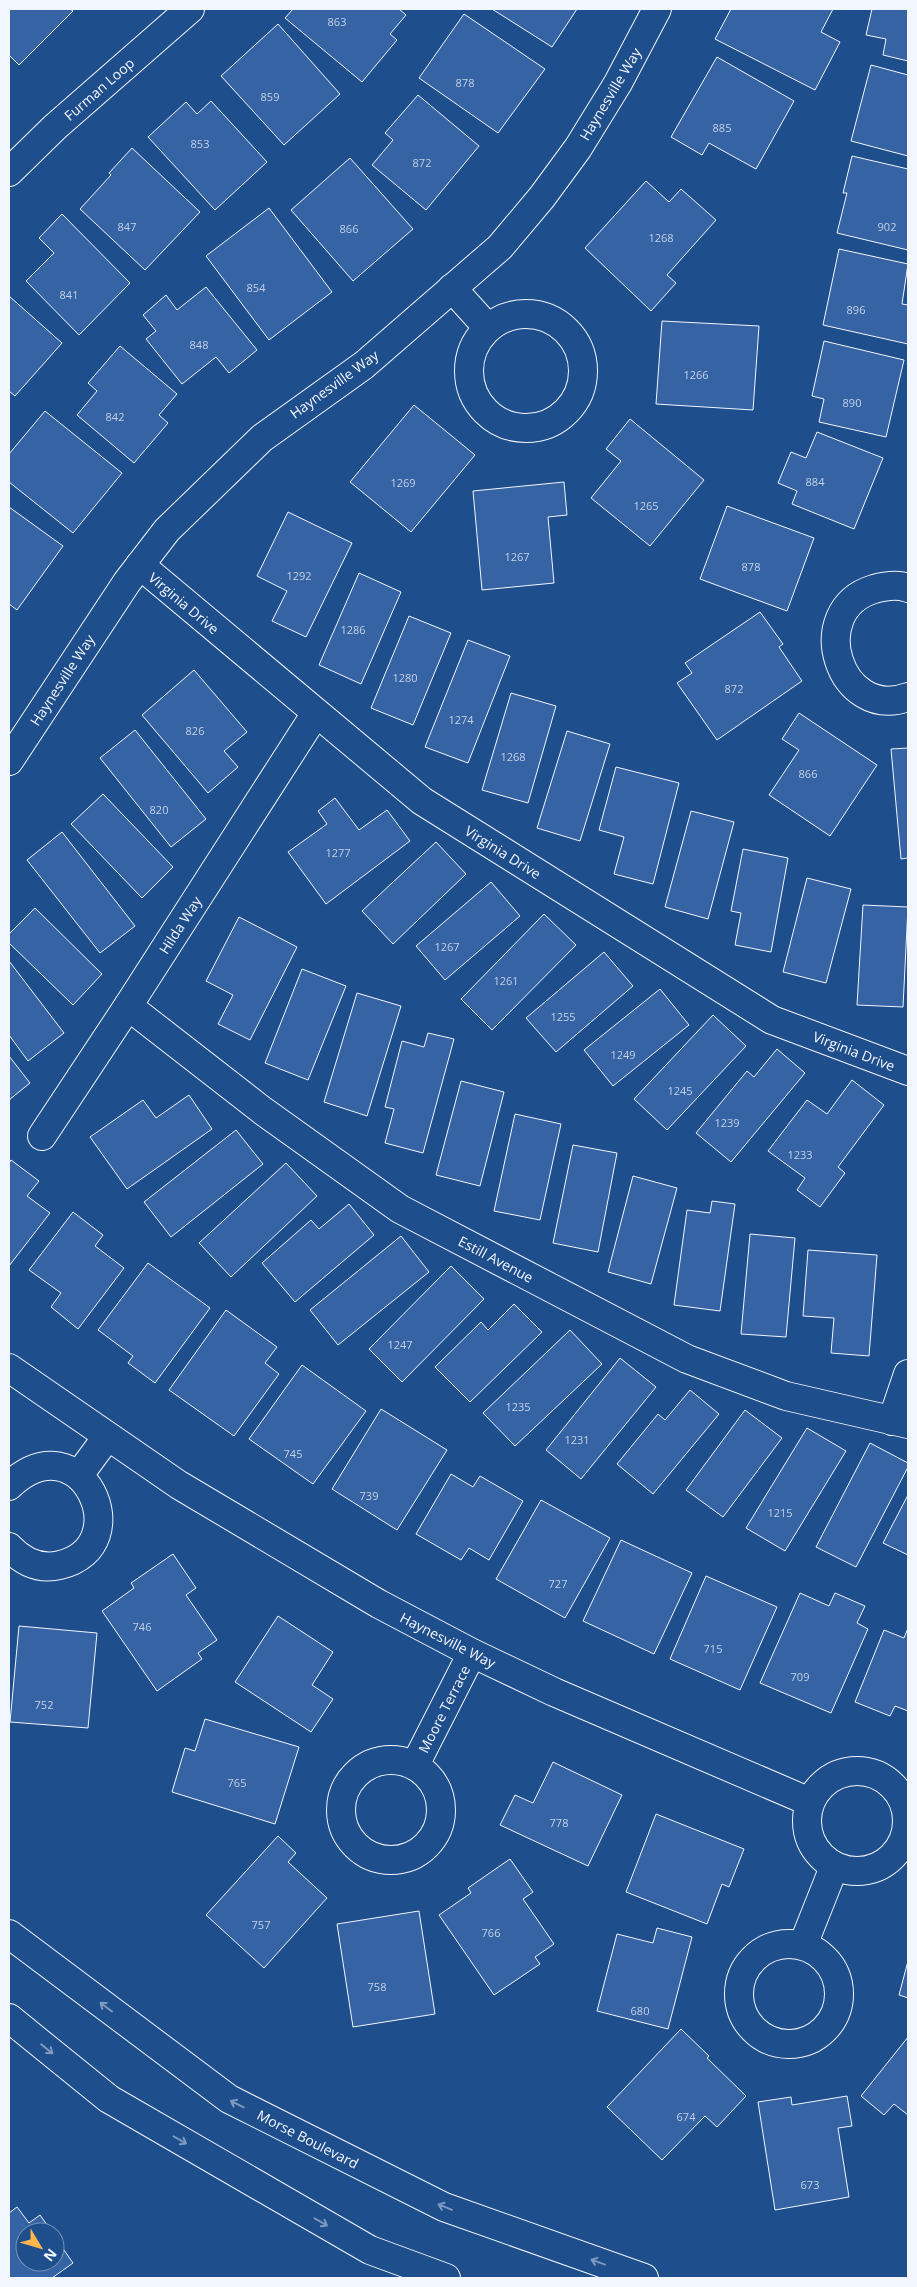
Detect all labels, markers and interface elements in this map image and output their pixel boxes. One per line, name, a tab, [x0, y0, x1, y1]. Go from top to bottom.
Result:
house number: 863	[328, 14, 346, 29]
street label: Haynesville Way	[575, 43, 646, 144]
street label: Furman Loop	[60, 53, 138, 125]
house number: 878	[456, 75, 474, 90]
house number: 859	[261, 89, 279, 104]
house number: 885	[713, 120, 731, 135]
house number: 853	[191, 136, 209, 151]
house number: 872	[413, 155, 431, 170]
house number: 847	[118, 219, 136, 234]
house number: 902	[878, 219, 896, 234]
house number: 866	[340, 221, 358, 236]
house number: 1268	[648, 230, 674, 245]
house number: 854	[247, 280, 266, 295]
house number: 841	[60, 287, 78, 302]
house number: 896	[847, 302, 865, 317]
house number: 848	[190, 337, 208, 352]
street label: Haynesville Way	[286, 345, 383, 423]
house number: 1266	[683, 367, 709, 382]
house number: 890	[843, 395, 861, 410]
house number: 842	[106, 409, 124, 424]
house number: 884	[806, 474, 825, 489]
house number: 1269	[390, 475, 416, 490]
house number: 1265	[633, 498, 659, 513]
house number: 1267	[504, 549, 530, 564]
house number: 878	[742, 559, 760, 574]
street label: Virginia Drive	[145, 568, 223, 638]
house number: 1292	[286, 568, 312, 583]
house number: 1286	[340, 622, 366, 637]
street label: Haynesville Way	[25, 630, 99, 729]
house number: 1280	[392, 670, 418, 685]
house number: 872	[725, 681, 743, 696]
house number: 1274	[448, 712, 474, 727]
house number: 826	[186, 723, 204, 738]
house number: 1268	[500, 749, 526, 764]
house number: 866	[799, 766, 817, 781]
house number: 820	[150, 802, 168, 817]
street label: Virginia Drive	[461, 821, 545, 883]
house number: 1277	[325, 845, 351, 860]
street label: Hilda Way	[154, 892, 206, 957]
house number: 1267	[434, 939, 460, 954]
house number: 1261	[493, 973, 519, 988]
house number: 1255	[550, 1009, 576, 1024]
street label: Virginia Drive	[810, 1027, 898, 1075]
house number: 1249	[610, 1047, 636, 1062]
house number: 1245	[667, 1083, 693, 1098]
house number: 1239	[714, 1115, 740, 1130]
house number: 1233	[787, 1147, 813, 1162]
street label: Estill Avenue	[455, 1231, 537, 1287]
house number: 1247	[387, 1337, 413, 1352]
house number: 1235	[505, 1399, 531, 1414]
house number: 1231	[564, 1432, 590, 1447]
house number: 745	[284, 1446, 302, 1461]
house number: 739	[360, 1488, 378, 1503]
house number: 1215	[767, 1505, 793, 1520]
house number: 727	[549, 1576, 567, 1591]
street label: Haynesville Way	[397, 1608, 500, 1673]
house number: 746	[133, 1619, 151, 1634]
house number: 715	[704, 1641, 722, 1656]
street label: Moore Terrace	[414, 1662, 474, 1756]
house number: 709	[791, 1669, 809, 1684]
house number: 752	[35, 1697, 53, 1712]
house number: 765	[228, 1775, 246, 1790]
house number: 778	[550, 1815, 568, 1830]
house number: 757	[252, 1917, 270, 1932]
house number: 766	[482, 1925, 500, 1940]
house number: 758	[368, 1979, 386, 1994]
one-way arrow	[100, 2002, 113, 2013]
house number: 680	[631, 2003, 649, 2018]
one-way arrow	[40, 2043, 53, 2054]
one-way arrow	[230, 2098, 245, 2108]
street label: Morse Boulevard	[254, 2105, 362, 2173]
house number: 674	[677, 2109, 696, 2124]
one-way arrow	[173, 2136, 187, 2146]
house number: 673	[801, 2177, 819, 2192]
one-way arrow	[438, 2202, 453, 2211]
one-way arrow	[313, 2217, 328, 2227]
north arrow	[15, 2222, 65, 2272]
text: N	[40, 2245, 62, 2266]
one-way arrow	[591, 2257, 606, 2266]

